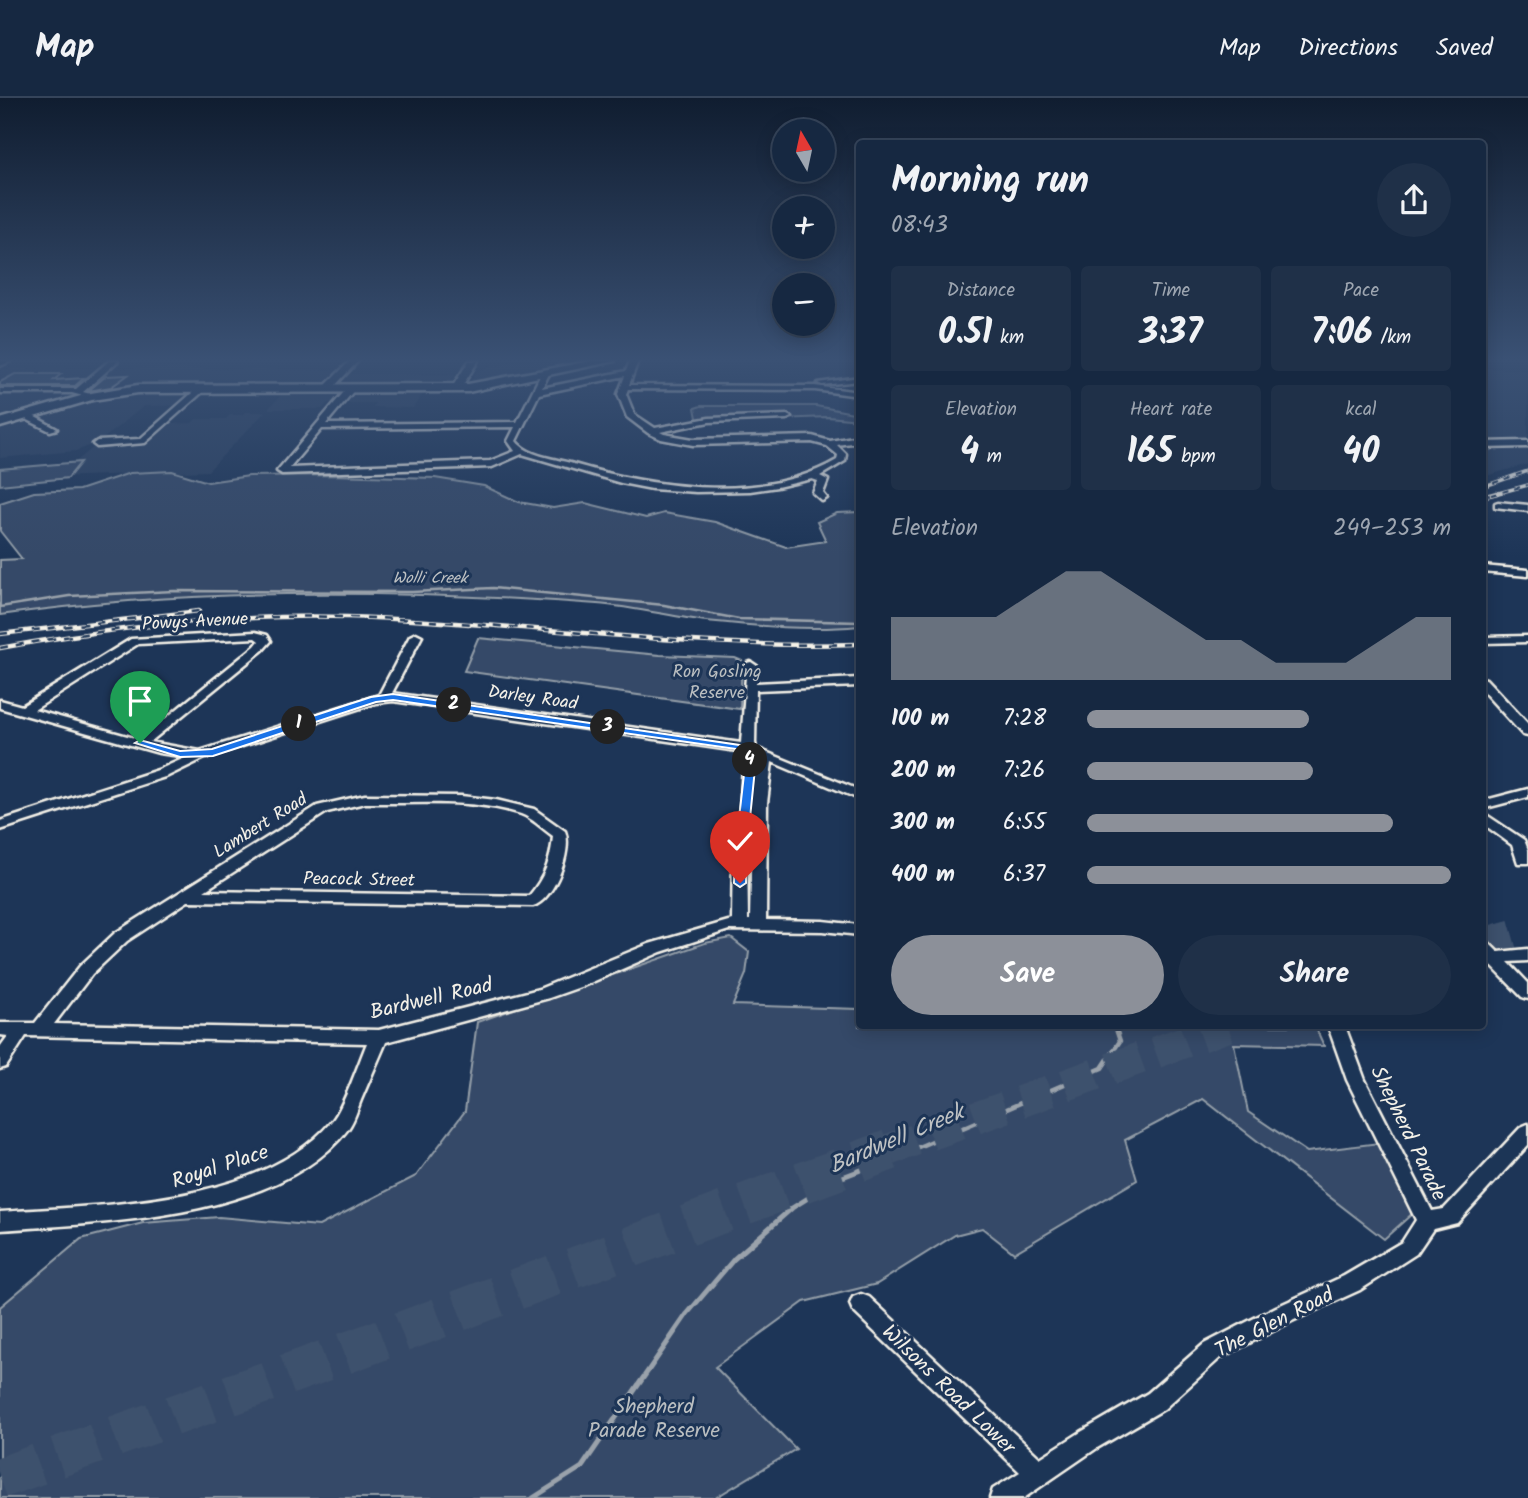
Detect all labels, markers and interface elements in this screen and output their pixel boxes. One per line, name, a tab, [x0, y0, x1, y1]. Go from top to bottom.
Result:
text: Map	[35, 22, 95, 75]
text: Map	[1219, 29, 1261, 68]
text: Directions	[1299, 29, 1398, 68]
text: Saved	[1436, 29, 1493, 68]
north arrow	[772, 119, 835, 182]
map controls	[772, 119, 835, 336]
text: Morning run	[891, 152, 1089, 212]
button: share	[1377, 163, 1451, 237]
button: +	[772, 196, 835, 259]
text: 08:43	[891, 208, 948, 244]
button: −	[772, 273, 835, 336]
text: Distance	[947, 276, 1015, 306]
text: Time	[1152, 276, 1190, 306]
text: Pace	[1343, 276, 1379, 306]
text: 0.51	[938, 306, 992, 362]
text: 3:37	[1139, 306, 1203, 362]
text: 7:06	[1311, 306, 1373, 362]
text: km	[992, 323, 1024, 353]
text: /km	[1373, 323, 1411, 353]
text: Elevation	[945, 395, 1017, 425]
text: Heart rate	[1130, 395, 1212, 425]
text: kcal	[1346, 395, 1376, 425]
text: 4	[960, 425, 979, 481]
text: 165	[1126, 425, 1174, 481]
text: 40	[1342, 425, 1380, 481]
text: m	[979, 442, 1002, 472]
text: bpm	[1174, 442, 1216, 472]
text: Elevation	[891, 511, 978, 547]
text: 249–253 m	[1333, 511, 1451, 547]
water label: Wolli Creek	[393, 566, 470, 591]
street label: Powys Avenue	[141, 605, 249, 640]
park label: Ron Gosling Reserve	[672, 658, 762, 708]
pin	[110, 671, 170, 743]
street label: Darley Road	[486, 678, 581, 719]
icon: arrive	[121, 682, 159, 720]
pin: 2	[436, 688, 472, 722]
text: 2	[448, 689, 459, 719]
text: 100 m	[891, 701, 949, 737]
text: 7:28	[1003, 701, 1046, 737]
pin: 1	[282, 706, 316, 742]
text: 1	[296, 708, 301, 738]
pin: 3	[590, 710, 626, 744]
text: 3	[602, 711, 613, 741]
pin: 4	[732, 742, 768, 778]
text: 4	[744, 744, 755, 774]
text: 200 m	[891, 753, 956, 789]
text: 7:26	[1003, 753, 1045, 789]
street label: Lambert Road	[208, 785, 314, 867]
text: 300 m	[891, 805, 955, 841]
text: 6:55	[1003, 805, 1046, 841]
pin	[710, 811, 770, 883]
icon: check	[721, 822, 759, 860]
text: 400 m	[891, 857, 955, 893]
text: 6:37	[1003, 857, 1045, 893]
street label: Peacock Street	[303, 865, 416, 896]
button: Save	[891, 935, 1164, 1015]
button: Share	[1178, 935, 1451, 1015]
street label: Bardwell Road	[367, 969, 496, 1030]
street label: Shepherd Parade	[1361, 1061, 1455, 1207]
water label: Bardwell Creek	[824, 1094, 973, 1184]
street label: Royal Place	[168, 1136, 274, 1199]
street label: The Glen Road	[1209, 1279, 1340, 1367]
street label: Wilsons Road Lower	[873, 1317, 1023, 1464]
park label: Shepherd Parade Reserve	[588, 1391, 720, 1448]

